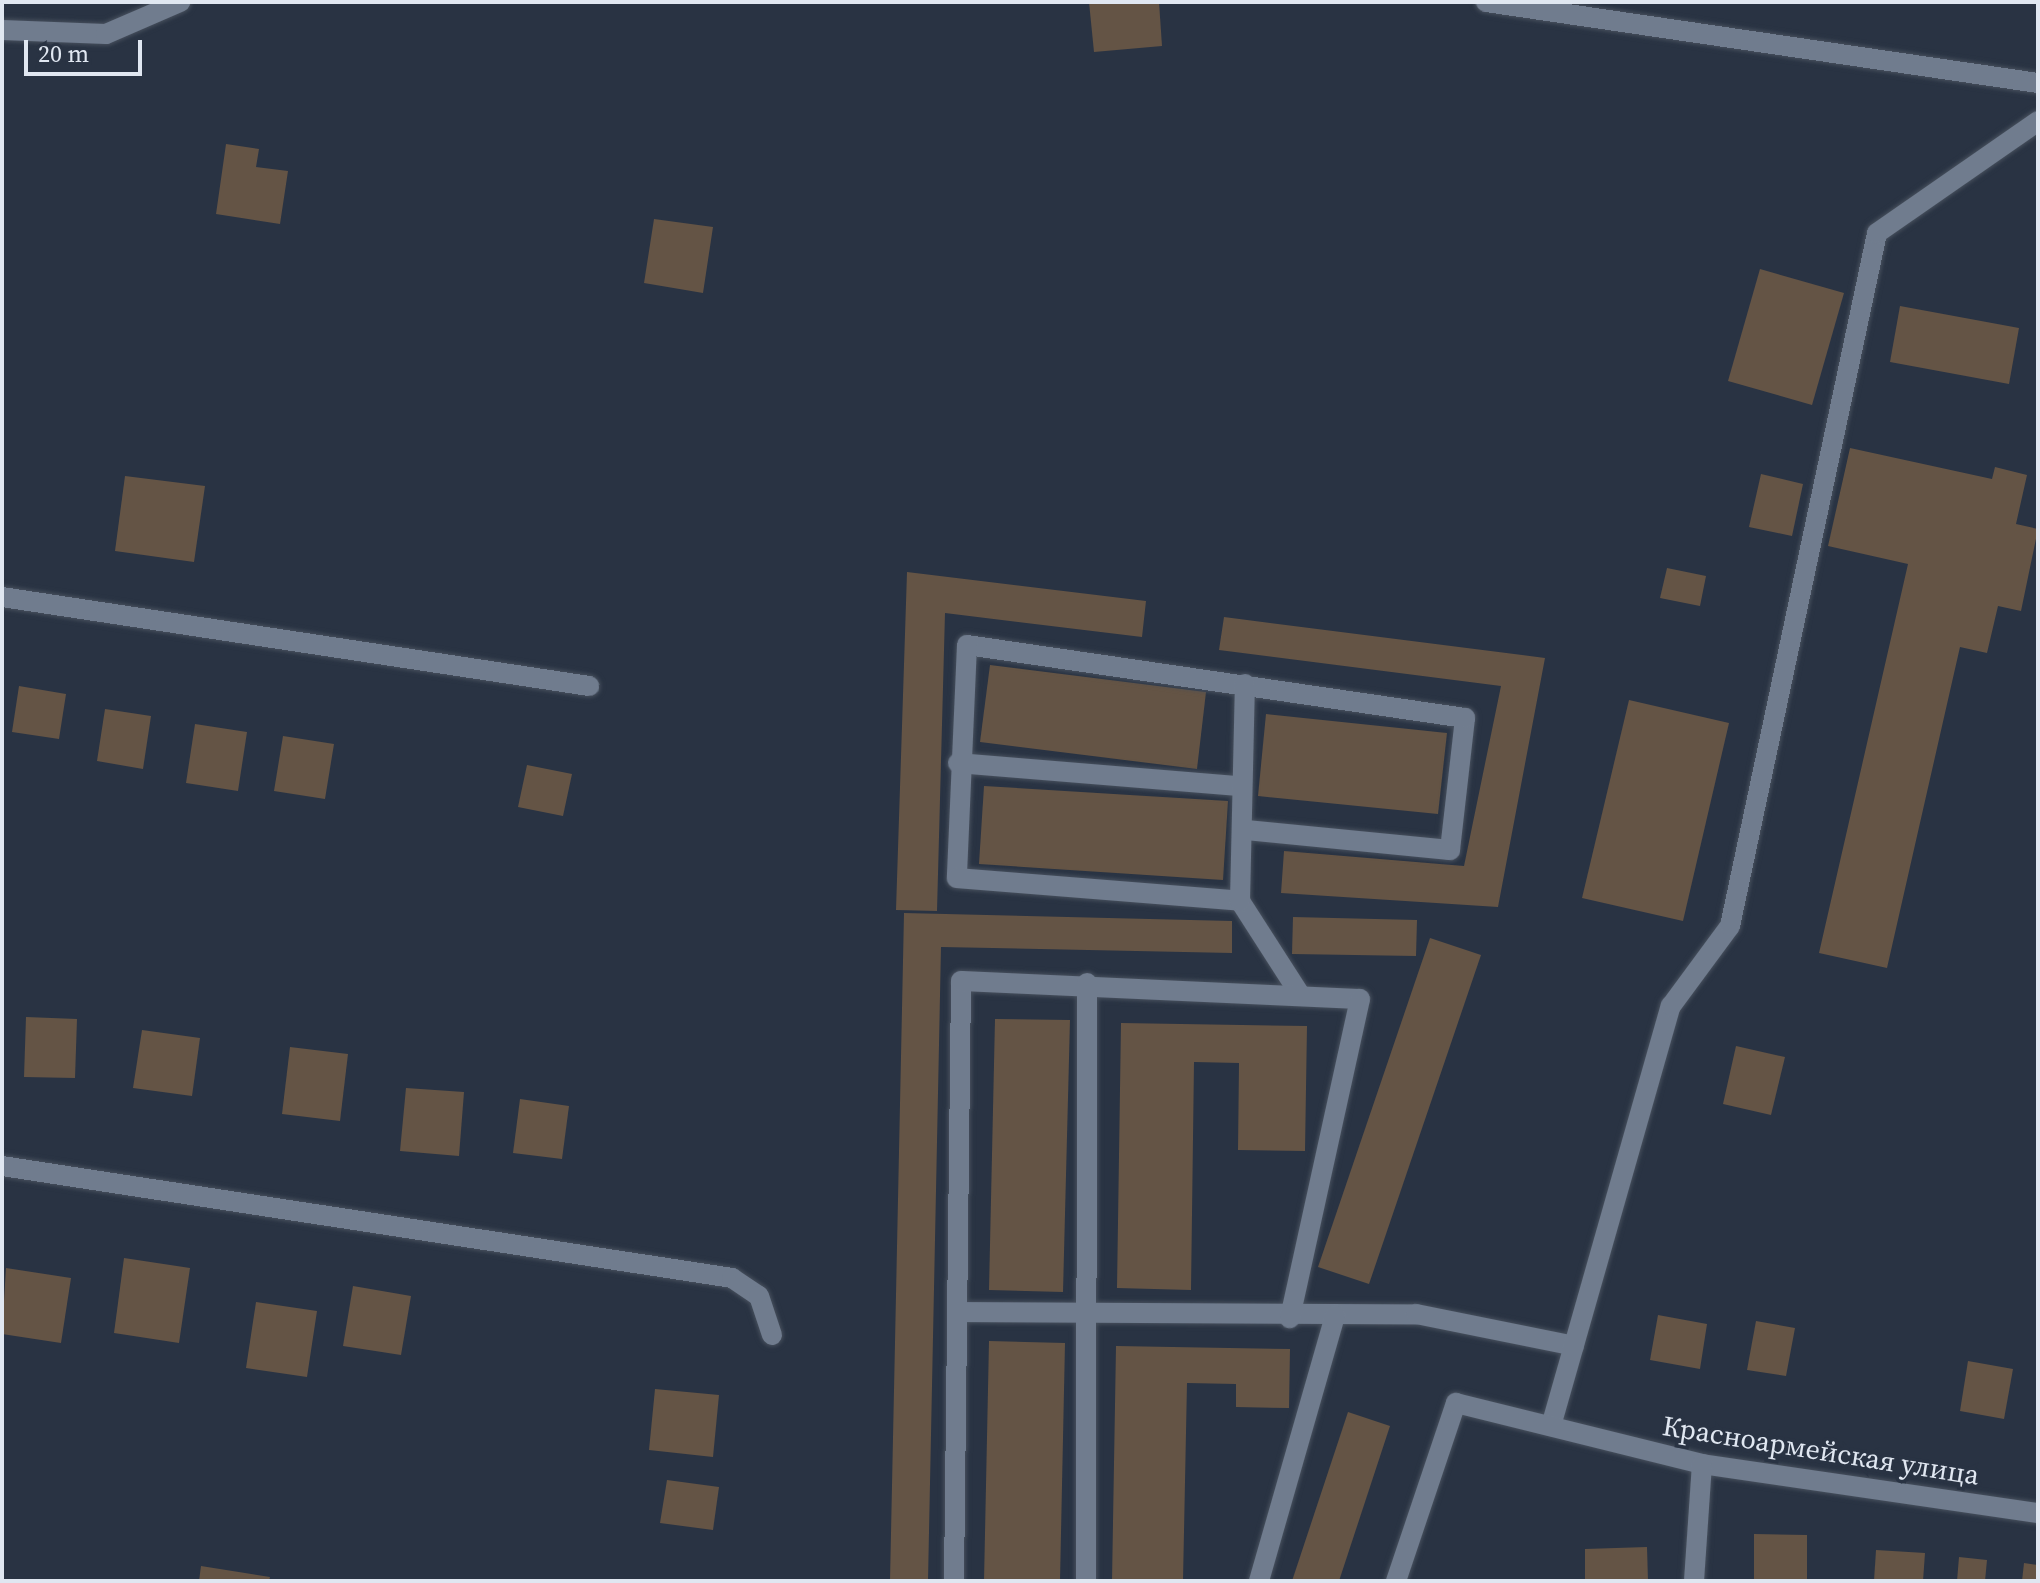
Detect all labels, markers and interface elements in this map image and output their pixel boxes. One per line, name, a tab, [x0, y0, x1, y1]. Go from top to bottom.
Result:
scale bar	[28, 24, 146, 74]
text: 20 m	[38, 37, 89, 70]
street label: Красноармейская улица	[1660, 1408, 1982, 1492]

